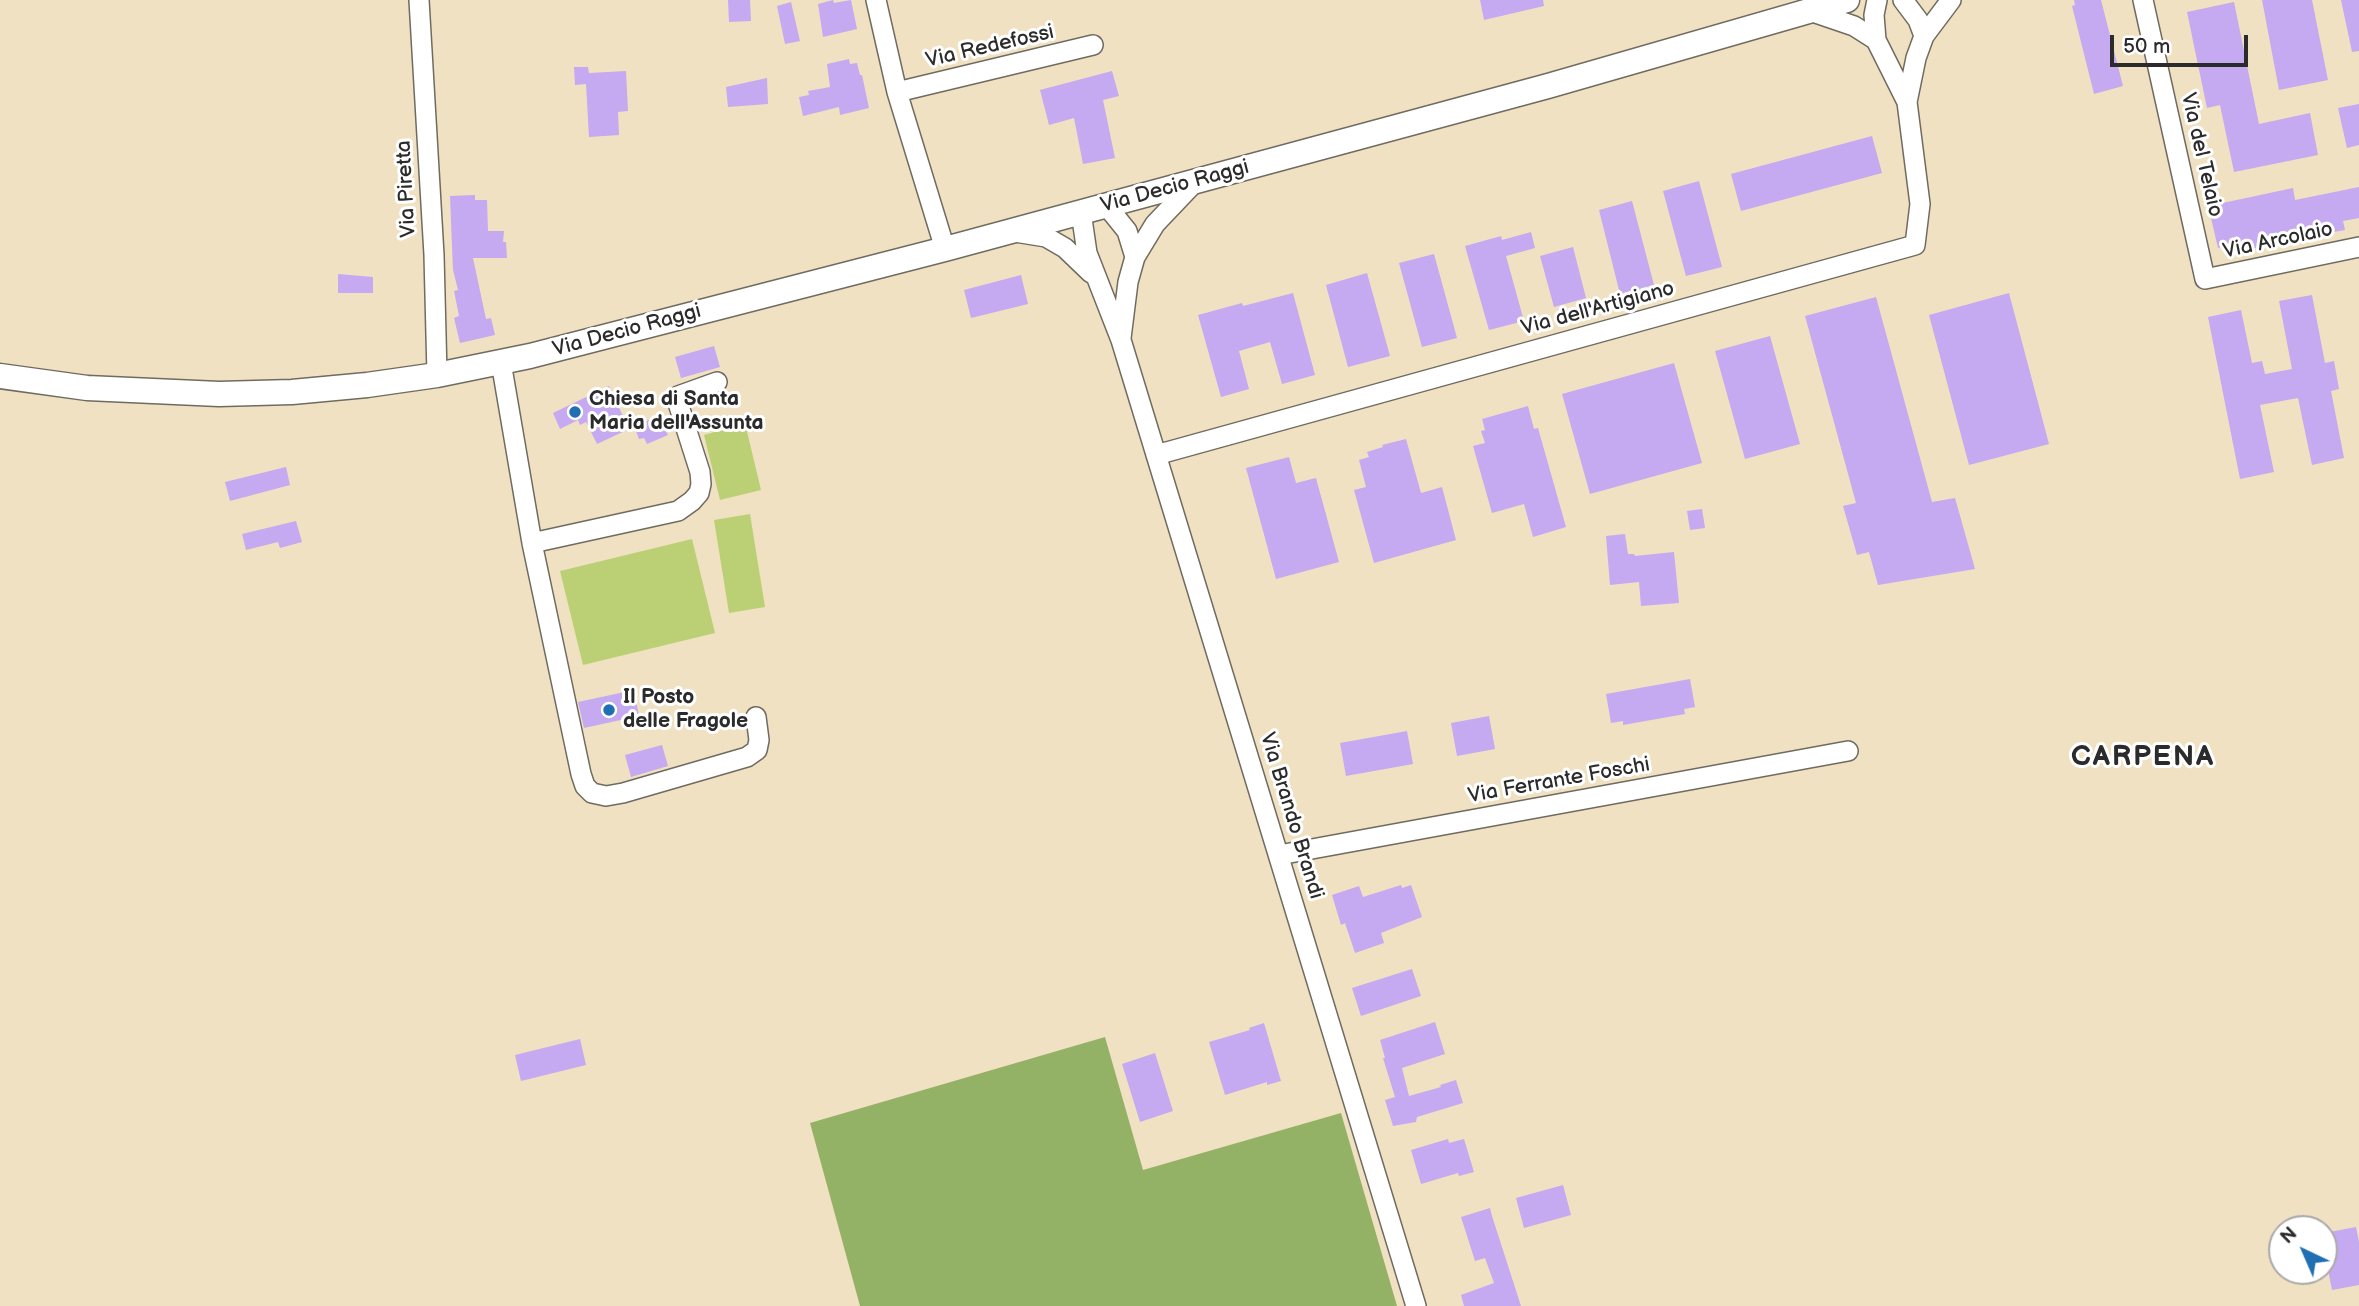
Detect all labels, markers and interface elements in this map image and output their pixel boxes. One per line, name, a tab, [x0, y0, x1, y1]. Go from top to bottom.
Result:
street label: Via Redefossi	[924, 20, 1056, 74]
scale bar	[2114, 21, 2252, 65]
text: 50 m	[2123, 34, 2170, 59]
street label: Via del Telaio	[2175, 91, 2227, 219]
street label: Via Piretta	[392, 140, 422, 238]
street label: Via Decio Raggi	[1098, 155, 1252, 219]
street label: Via Arcolaio	[2221, 217, 2335, 265]
street label: Via dell'Artigiano	[1519, 276, 1677, 342]
street label: Via Decio Raggi	[550, 299, 704, 363]
place label: Chiesa di Santa Maria dell'Assunta	[589, 387, 764, 437]
marker: Chiesa di Santa Maria dell'Assunta	[567, 404, 583, 420]
place label: Il Posto delle Fragole	[623, 685, 748, 735]
marker: Il Posto delle Fragole	[601, 702, 617, 718]
street label: Via Brando Brandi	[1254, 730, 1328, 902]
district label: CARPENA	[2072, 741, 2214, 775]
street label: Via Ferrante Foschi	[1466, 753, 1652, 809]
north arrow	[2268, 1215, 2338, 1285]
text: N	[2276, 1223, 2303, 1249]

